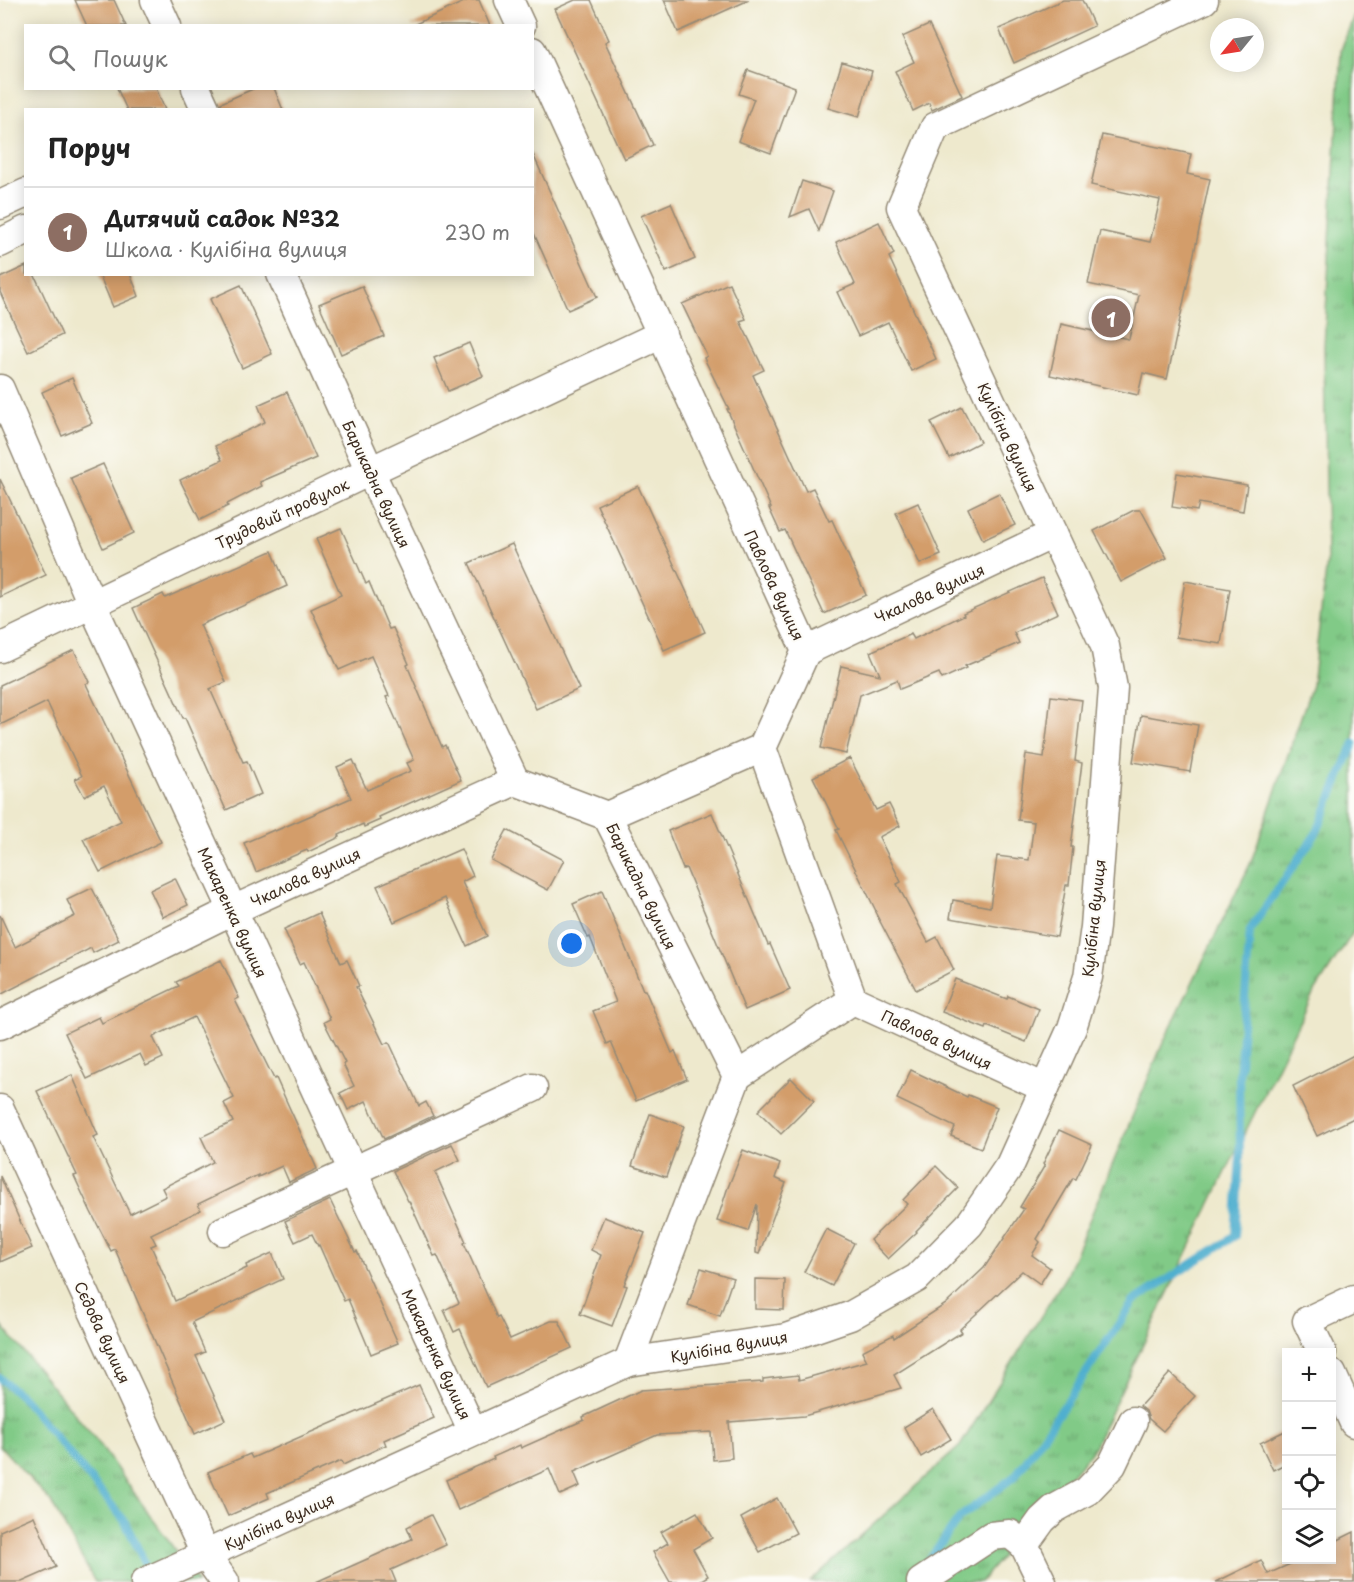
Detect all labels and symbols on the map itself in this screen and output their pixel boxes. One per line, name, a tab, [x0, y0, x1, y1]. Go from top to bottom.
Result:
north arrow	[1210, 18, 1264, 72]
pin: 1	[1092, 296, 1130, 340]
street label: Кулібіна вулиця	[973, 379, 1043, 495]
street label: Барикадна вулиця	[337, 416, 417, 552]
street label: Трудовий провулок	[211, 472, 353, 554]
street label: Павлова вулиця	[739, 526, 811, 644]
street label: Чкалова вулиця	[870, 557, 988, 629]
street label: Барикадна вулиця	[601, 819, 683, 953]
street label: Чкалова вулиця	[246, 841, 364, 913]
street label: Макаренка вулиця	[193, 843, 273, 981]
street label: Кулібіна вулиця	[1075, 858, 1111, 978]
your location	[557, 929, 586, 958]
street label: Павлова вулиця	[878, 1003, 996, 1075]
street label: Сєдова вулиця	[69, 1277, 137, 1387]
street label: Макаренка вулиця	[397, 1285, 477, 1423]
street label: Кулібіна вулиця	[669, 1324, 789, 1368]
street label: Кулібіна вулиця	[220, 1486, 338, 1556]

